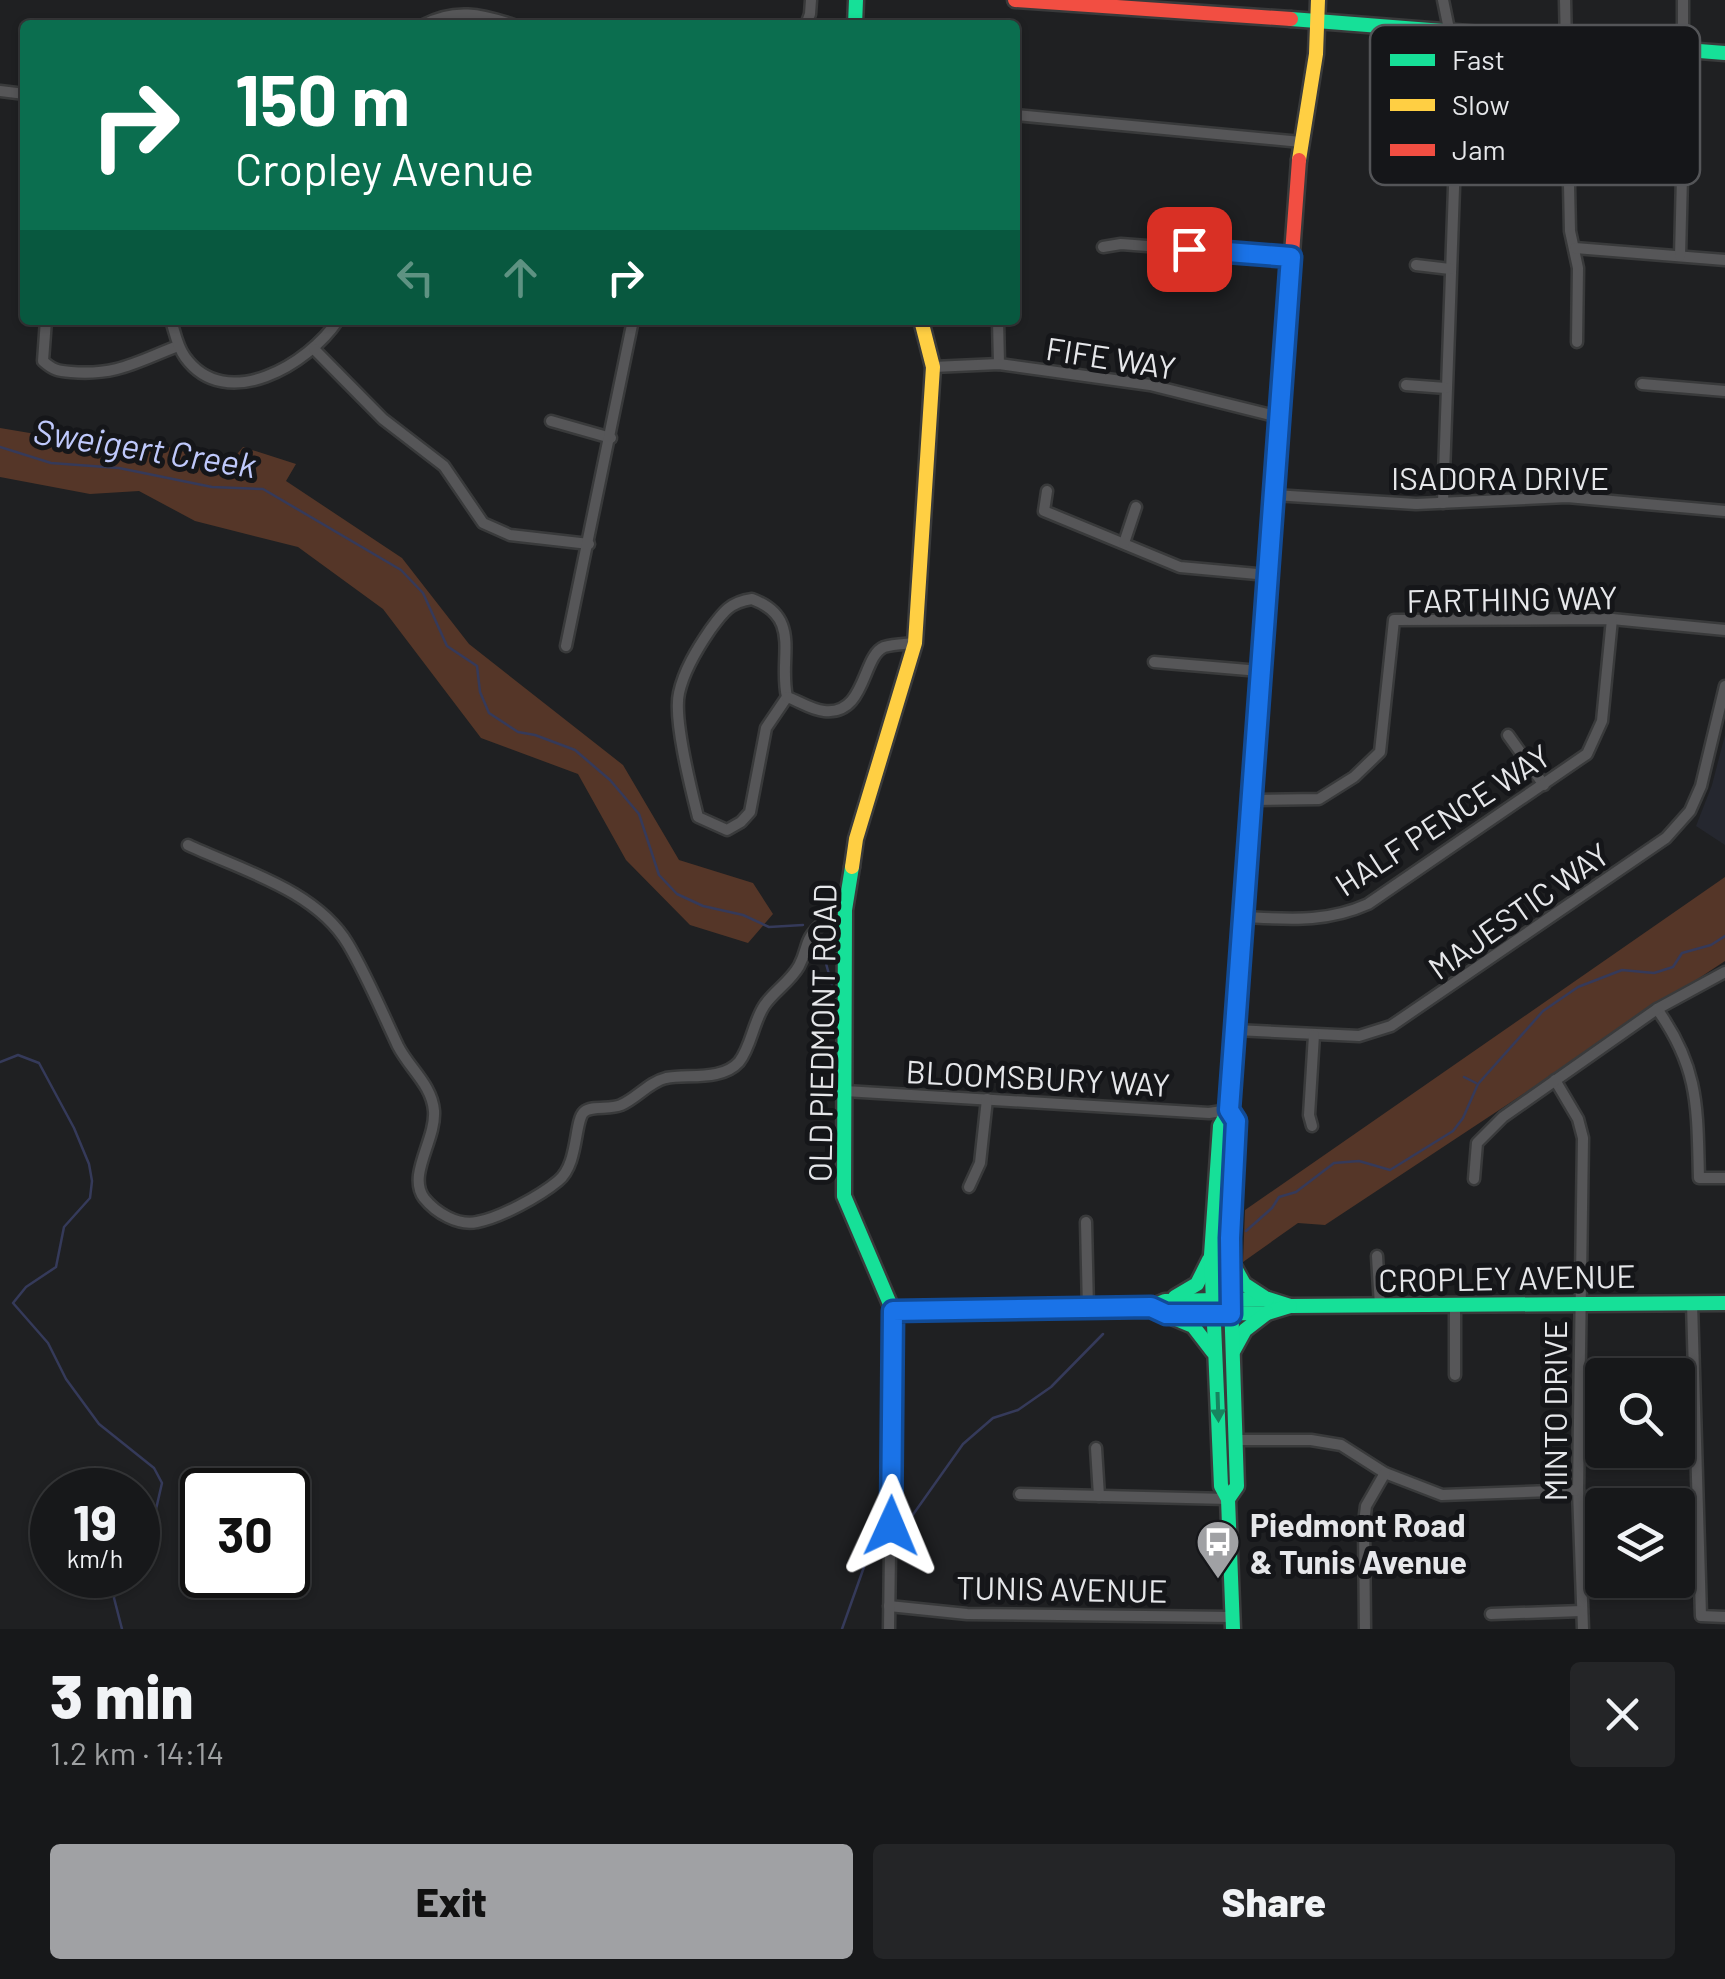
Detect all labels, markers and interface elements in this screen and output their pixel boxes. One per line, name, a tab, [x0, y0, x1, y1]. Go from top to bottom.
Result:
legend	[1370, 25, 1700, 185]
text: Fast	[1452, 42, 1505, 76]
text: 150 m	[235, 56, 410, 140]
icon: right	[70, 60, 200, 190]
text: Slow	[1452, 87, 1510, 121]
text: Jam	[1452, 132, 1506, 166]
text: Cropley Avenue	[235, 141, 534, 195]
pin	[1147, 207, 1232, 292]
icon: arrive	[1162, 222, 1217, 277]
icon: left	[388, 250, 443, 305]
icon: ahead	[493, 250, 548, 305]
icon: right	[598, 250, 653, 305]
street label: FIFE WAY	[1043, 328, 1179, 386]
water label: Sweigert Creek	[31, 409, 259, 485]
street label: ISADORA DRIVE	[1391, 458, 1609, 496]
street label: FARTHING WAY	[1406, 577, 1618, 619]
street label: HALF PENCE WAY	[1327, 735, 1557, 903]
street label: MAJESTIC WAY	[1421, 834, 1615, 986]
street label: OLD PIEDMONT ROAD	[799, 884, 843, 1182]
street label: BLOOMSBURY WAY	[905, 1051, 1171, 1103]
street label: CROPLEY AVENUE	[1378, 1256, 1636, 1298]
street label: MINTO DRIVE	[1535, 1320, 1573, 1502]
map controls	[1585, 1358, 1695, 1598]
button: search	[1585, 1358, 1695, 1468]
one-way arrow	[1210, 1392, 1226, 1424]
speed limit sign: 30	[180, 1468, 310, 1598]
position arrow	[839, 1474, 943, 1578]
button: layers	[1585, 1488, 1695, 1598]
text: 19	[73, 1491, 117, 1551]
place label: Piedmont Road & Tunis Avenue	[1250, 1505, 1467, 1580]
bus stop icon: Piedmont Road & Tunis Avenue	[1195, 1519, 1241, 1580]
text: km/h	[67, 1543, 123, 1573]
street label: TUNIS AVENUE	[956, 1567, 1168, 1609]
text: 3 min	[50, 1659, 194, 1731]
button: close	[1570, 1662, 1675, 1767]
text: 1.2 km · 14:14	[50, 1733, 224, 1771]
button: Exit	[50, 1844, 853, 1959]
button: Share	[873, 1844, 1675, 1959]

